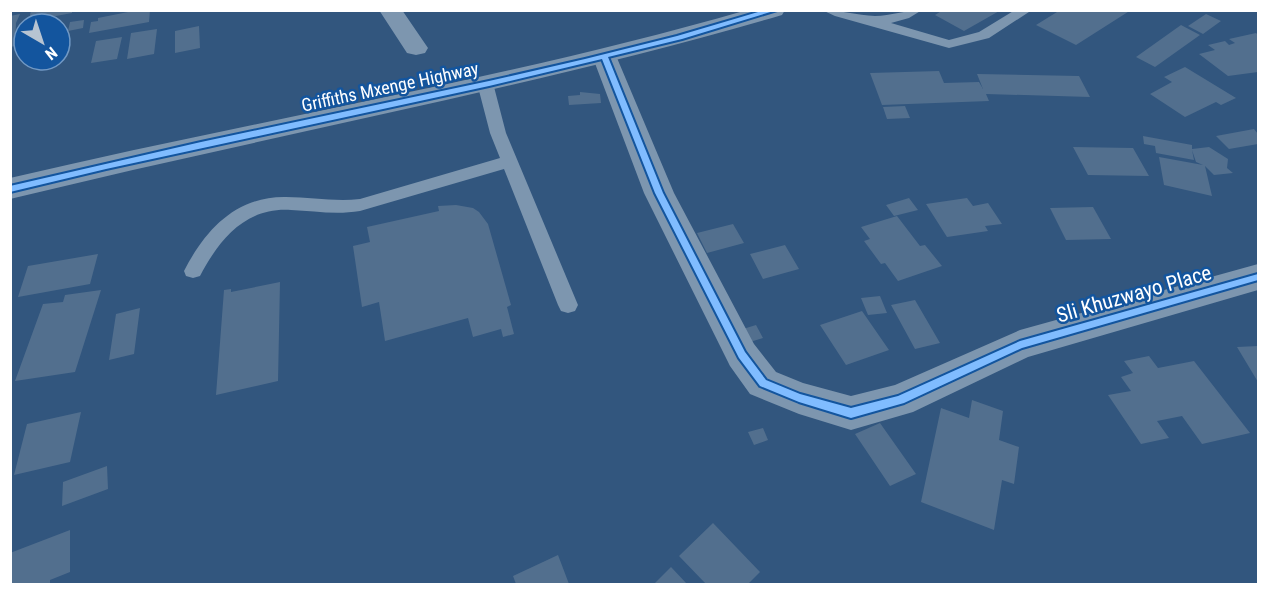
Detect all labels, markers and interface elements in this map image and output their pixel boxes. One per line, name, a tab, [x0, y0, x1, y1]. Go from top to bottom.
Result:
north arrow	[12, 12, 72, 72]
text: N	[41, 43, 61, 64]
street label: Griffiths Mxenge Highway	[299, 57, 481, 116]
street label: Sli Khuzwayo Place	[1054, 260, 1214, 328]

